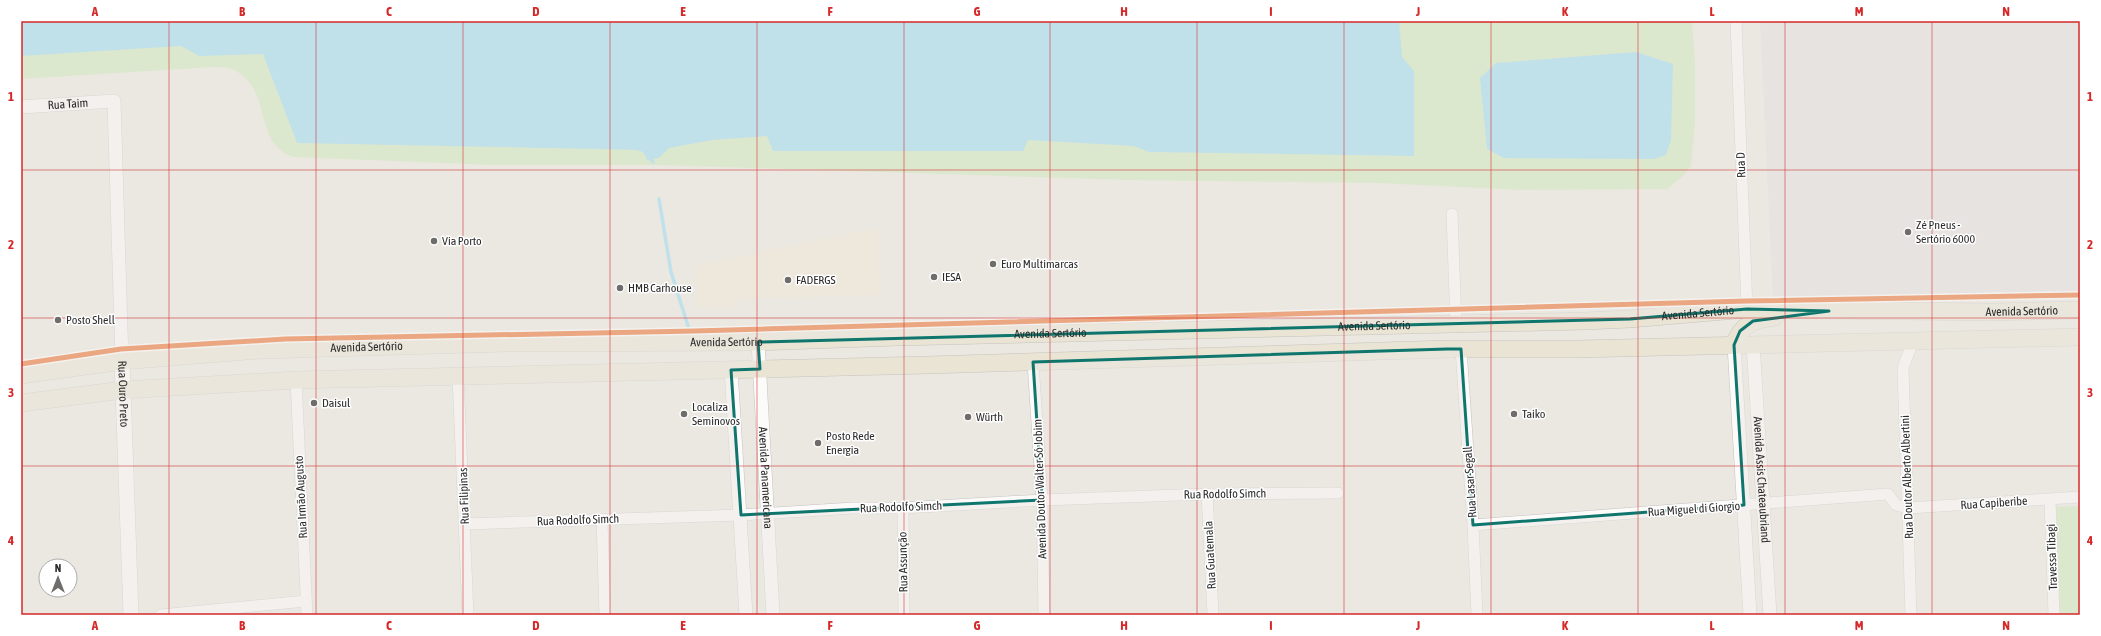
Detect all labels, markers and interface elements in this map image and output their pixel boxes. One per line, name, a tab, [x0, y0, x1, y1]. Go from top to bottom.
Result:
text: A	[91, 4, 99, 19]
text: B	[239, 4, 246, 19]
text: C	[386, 4, 392, 19]
text: D	[532, 4, 540, 19]
text: E	[680, 4, 686, 19]
text: F	[827, 4, 833, 19]
text: G	[974, 4, 981, 19]
text: H	[1120, 4, 1128, 19]
text: I	[1269, 4, 1273, 19]
text: J	[1415, 4, 1420, 19]
text: K	[1562, 4, 1569, 19]
text: L	[1709, 4, 1715, 19]
text: M	[1855, 4, 1864, 19]
text: N	[2002, 4, 2010, 19]
text: 1	[8, 89, 14, 104]
text: 1	[2087, 89, 2093, 104]
street label: Rua Taim	[47, 96, 89, 112]
street label: Rua D	[1734, 152, 1748, 178]
place label: Zé Pneus - Sertório 6000	[1916, 218, 1975, 246]
marker: Zé Pneus - Sertório 6000	[1903, 227, 1913, 237]
place label: Via Porto	[442, 234, 482, 248]
marker: Via Porto	[429, 236, 439, 246]
text: 2	[8, 237, 14, 252]
text: 2	[2087, 237, 2093, 252]
place label: Euro Multimarcas	[1001, 257, 1078, 271]
marker: Euro Multimarcas	[988, 259, 998, 269]
place label: IESA	[942, 270, 961, 284]
marker: IESA	[929, 272, 939, 282]
place label: FADERGS	[796, 273, 836, 287]
marker: FADERGS	[783, 275, 793, 285]
place label: HMB Carhouse	[628, 281, 692, 295]
marker: HMB Carhouse	[615, 283, 625, 293]
street label: Avenida Sertório	[1661, 303, 1735, 323]
street label: Avenida Sertório	[1985, 303, 2059, 319]
place label: Posto Shell	[66, 313, 116, 327]
marker: Posto Shell	[53, 315, 63, 325]
street label: Avenida Sertório	[1338, 318, 1411, 334]
street label: Avenida Sertório	[1014, 326, 1087, 341]
street label: Avenida Sertório	[690, 335, 763, 349]
street label: Avenida Sertório	[330, 339, 403, 355]
street label: Rua Ouro Preto	[115, 360, 131, 428]
text: 3	[8, 385, 14, 400]
text: 3	[2087, 385, 2093, 400]
place label: Daisul	[322, 396, 351, 410]
marker: Daisul	[309, 398, 319, 408]
place label: Localiza Seminovos	[692, 400, 740, 428]
place label: Taiko	[1522, 407, 1546, 421]
marker: Localiza Seminovos	[679, 409, 689, 419]
marker: Taiko	[1509, 409, 1519, 419]
place label: Würth	[976, 410, 1003, 424]
marker: Würth	[963, 412, 973, 422]
street label: Rua Doutor Alberto Albertini	[1898, 415, 1916, 539]
street label: Avenida Assis Chateaubriand	[1751, 416, 1772, 544]
street label: Avenida Doutor Walter Só Jobim	[1031, 419, 1049, 559]
street label: Avenida Panamericana	[756, 426, 775, 529]
place label: Posto Rede Energia	[826, 429, 875, 457]
marker: Posto Rede Energia	[813, 438, 823, 448]
street label: Rua Lasar Segall	[1460, 445, 1479, 518]
street label: Rua Irmão Augusto	[292, 455, 310, 539]
street label: Rua Filipinas	[456, 467, 472, 525]
street label: Rua Rodolfo Simch	[1184, 486, 1266, 502]
street label: Rua Capiberibe	[1960, 494, 2028, 512]
street label: Rua Rodolfo Simch	[860, 499, 942, 515]
street label: Rua Miguel di Giorgio	[1647, 499, 1741, 519]
street label: Rua Rodolfo Simch	[537, 512, 619, 528]
street label: Rua Guatemala	[1201, 520, 1219, 590]
street label: Travessa Tibagi	[2044, 524, 2060, 590]
street label: Rua Assunção	[895, 531, 911, 592]
text: 4	[7, 533, 14, 548]
text: 4	[2086, 533, 2093, 548]
north arrow	[38, 558, 78, 598]
text: N	[55, 562, 61, 574]
text: A	[91, 618, 99, 633]
text: B	[239, 618, 246, 633]
text: C	[386, 618, 392, 633]
text: D	[532, 618, 540, 633]
text: E	[680, 618, 686, 633]
text: F	[827, 618, 833, 633]
text: G	[974, 618, 981, 633]
text: H	[1120, 618, 1128, 633]
text: I	[1269, 618, 1273, 633]
text: J	[1415, 618, 1420, 633]
text: K	[1562, 618, 1569, 633]
text: L	[1709, 618, 1715, 633]
text: M	[1855, 618, 1864, 633]
text: N	[2002, 618, 2010, 633]

